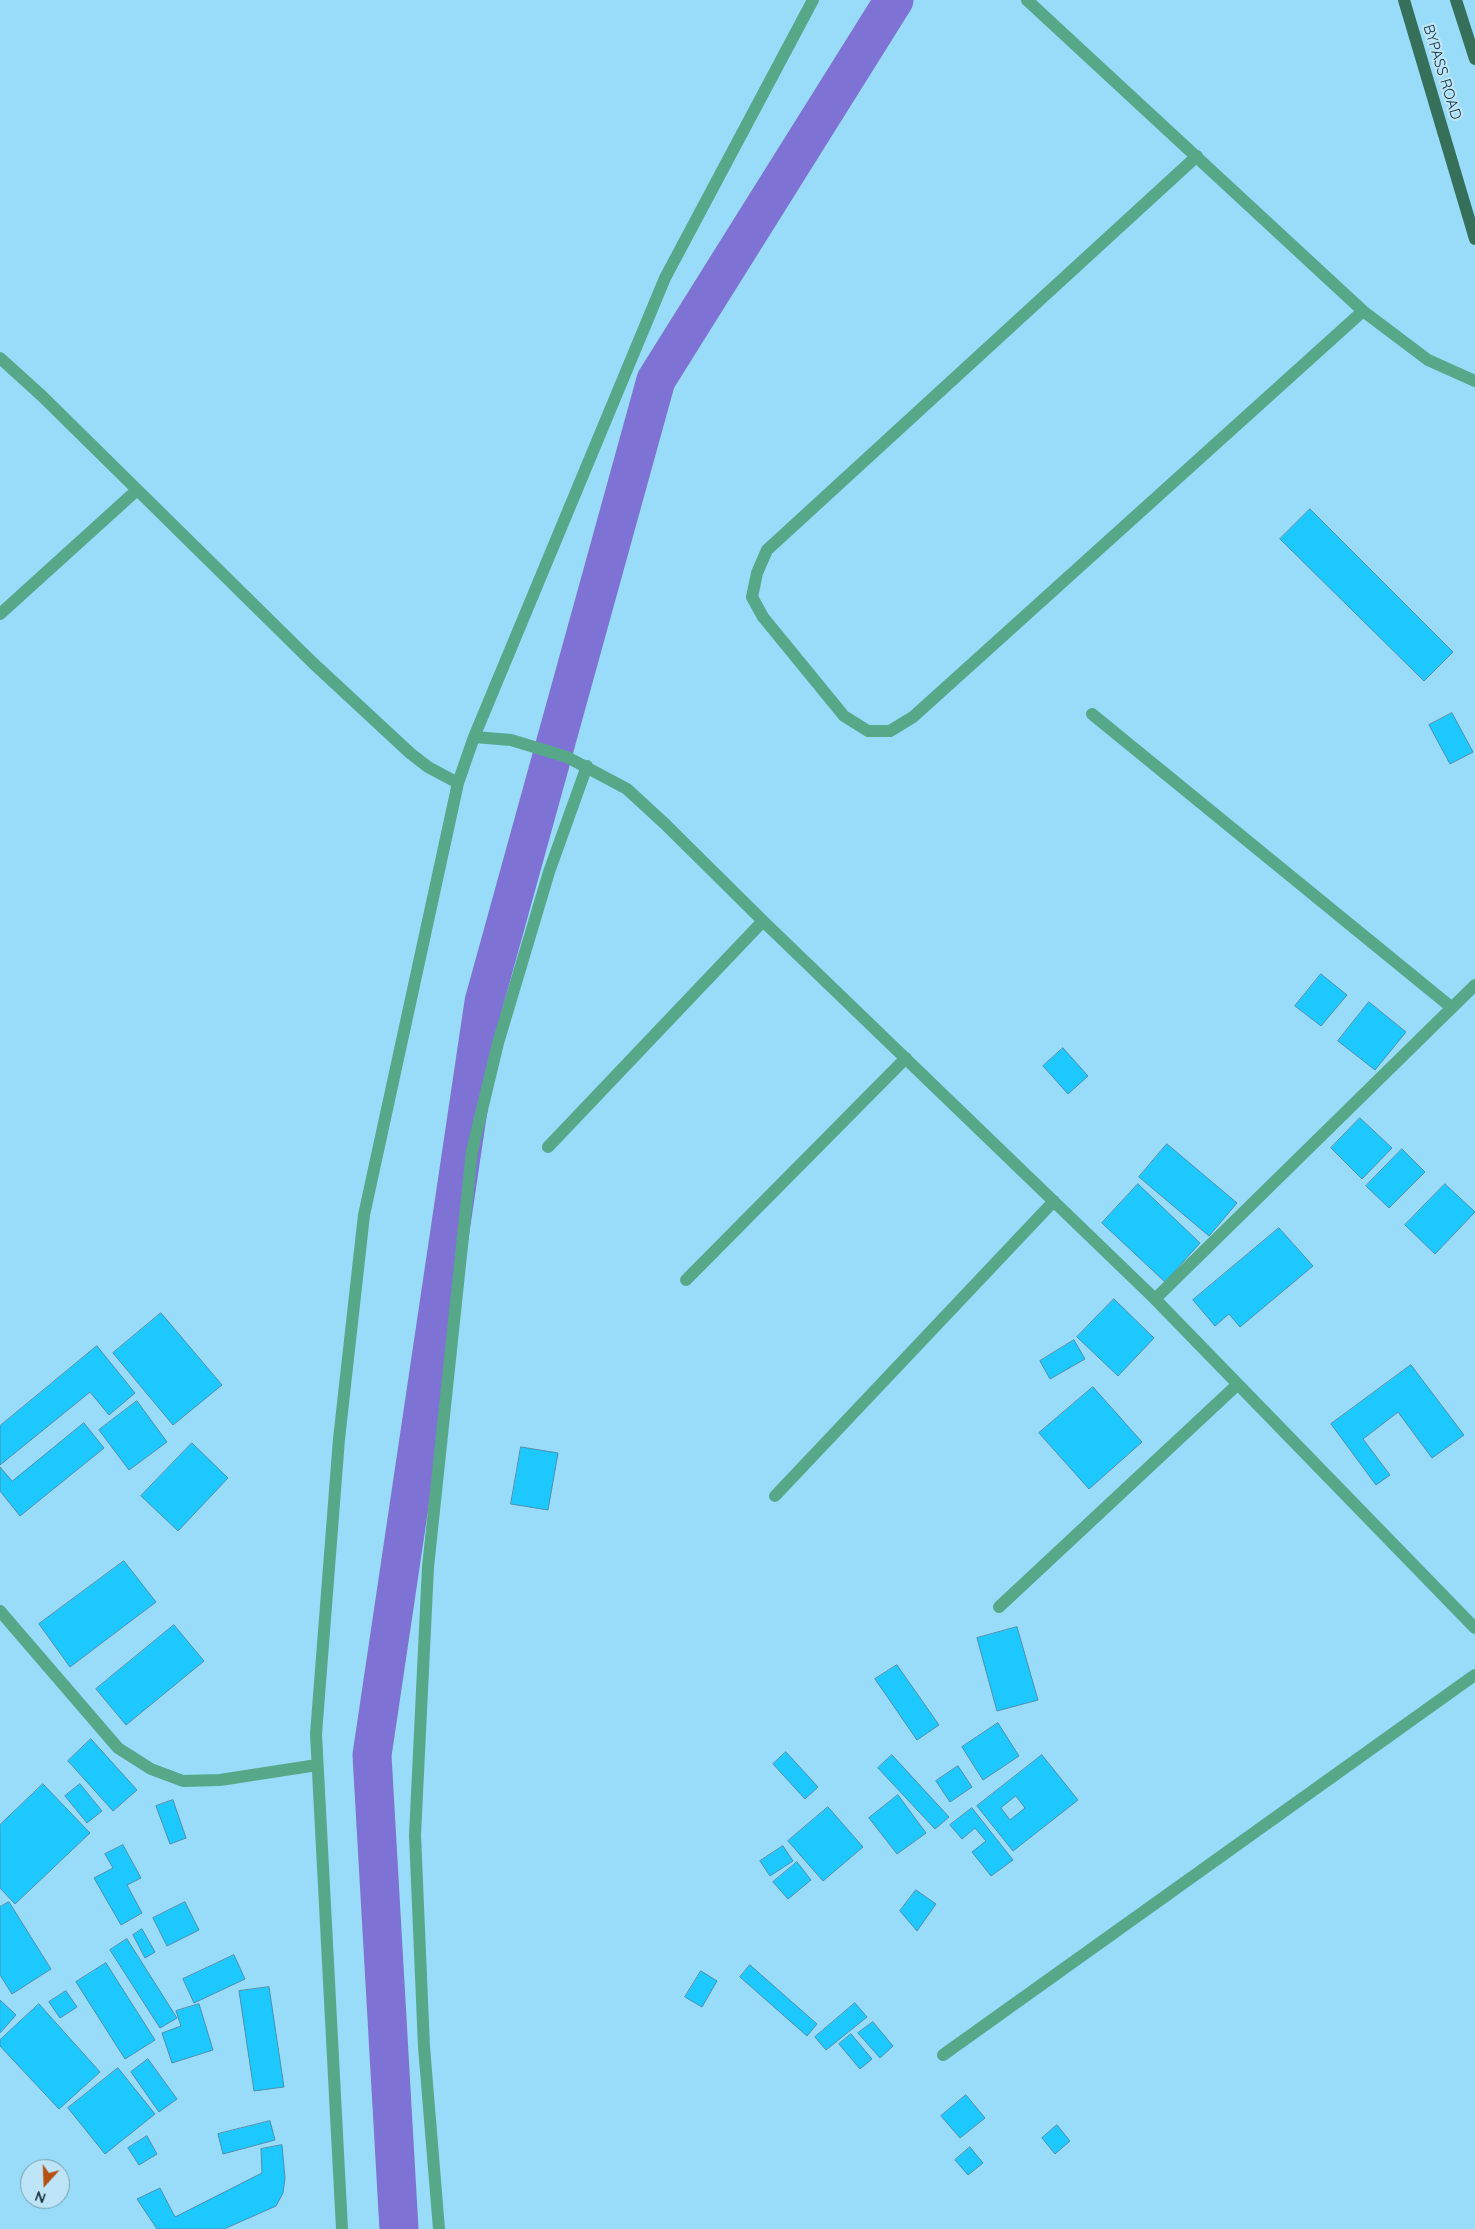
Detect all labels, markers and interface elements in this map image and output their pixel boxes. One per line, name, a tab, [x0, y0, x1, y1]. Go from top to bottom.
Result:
street label: BYPASS ROAD	[1419, 22, 1465, 122]
north arrow	[20, 2159, 70, 2209]
text: N	[32, 2187, 48, 2207]

